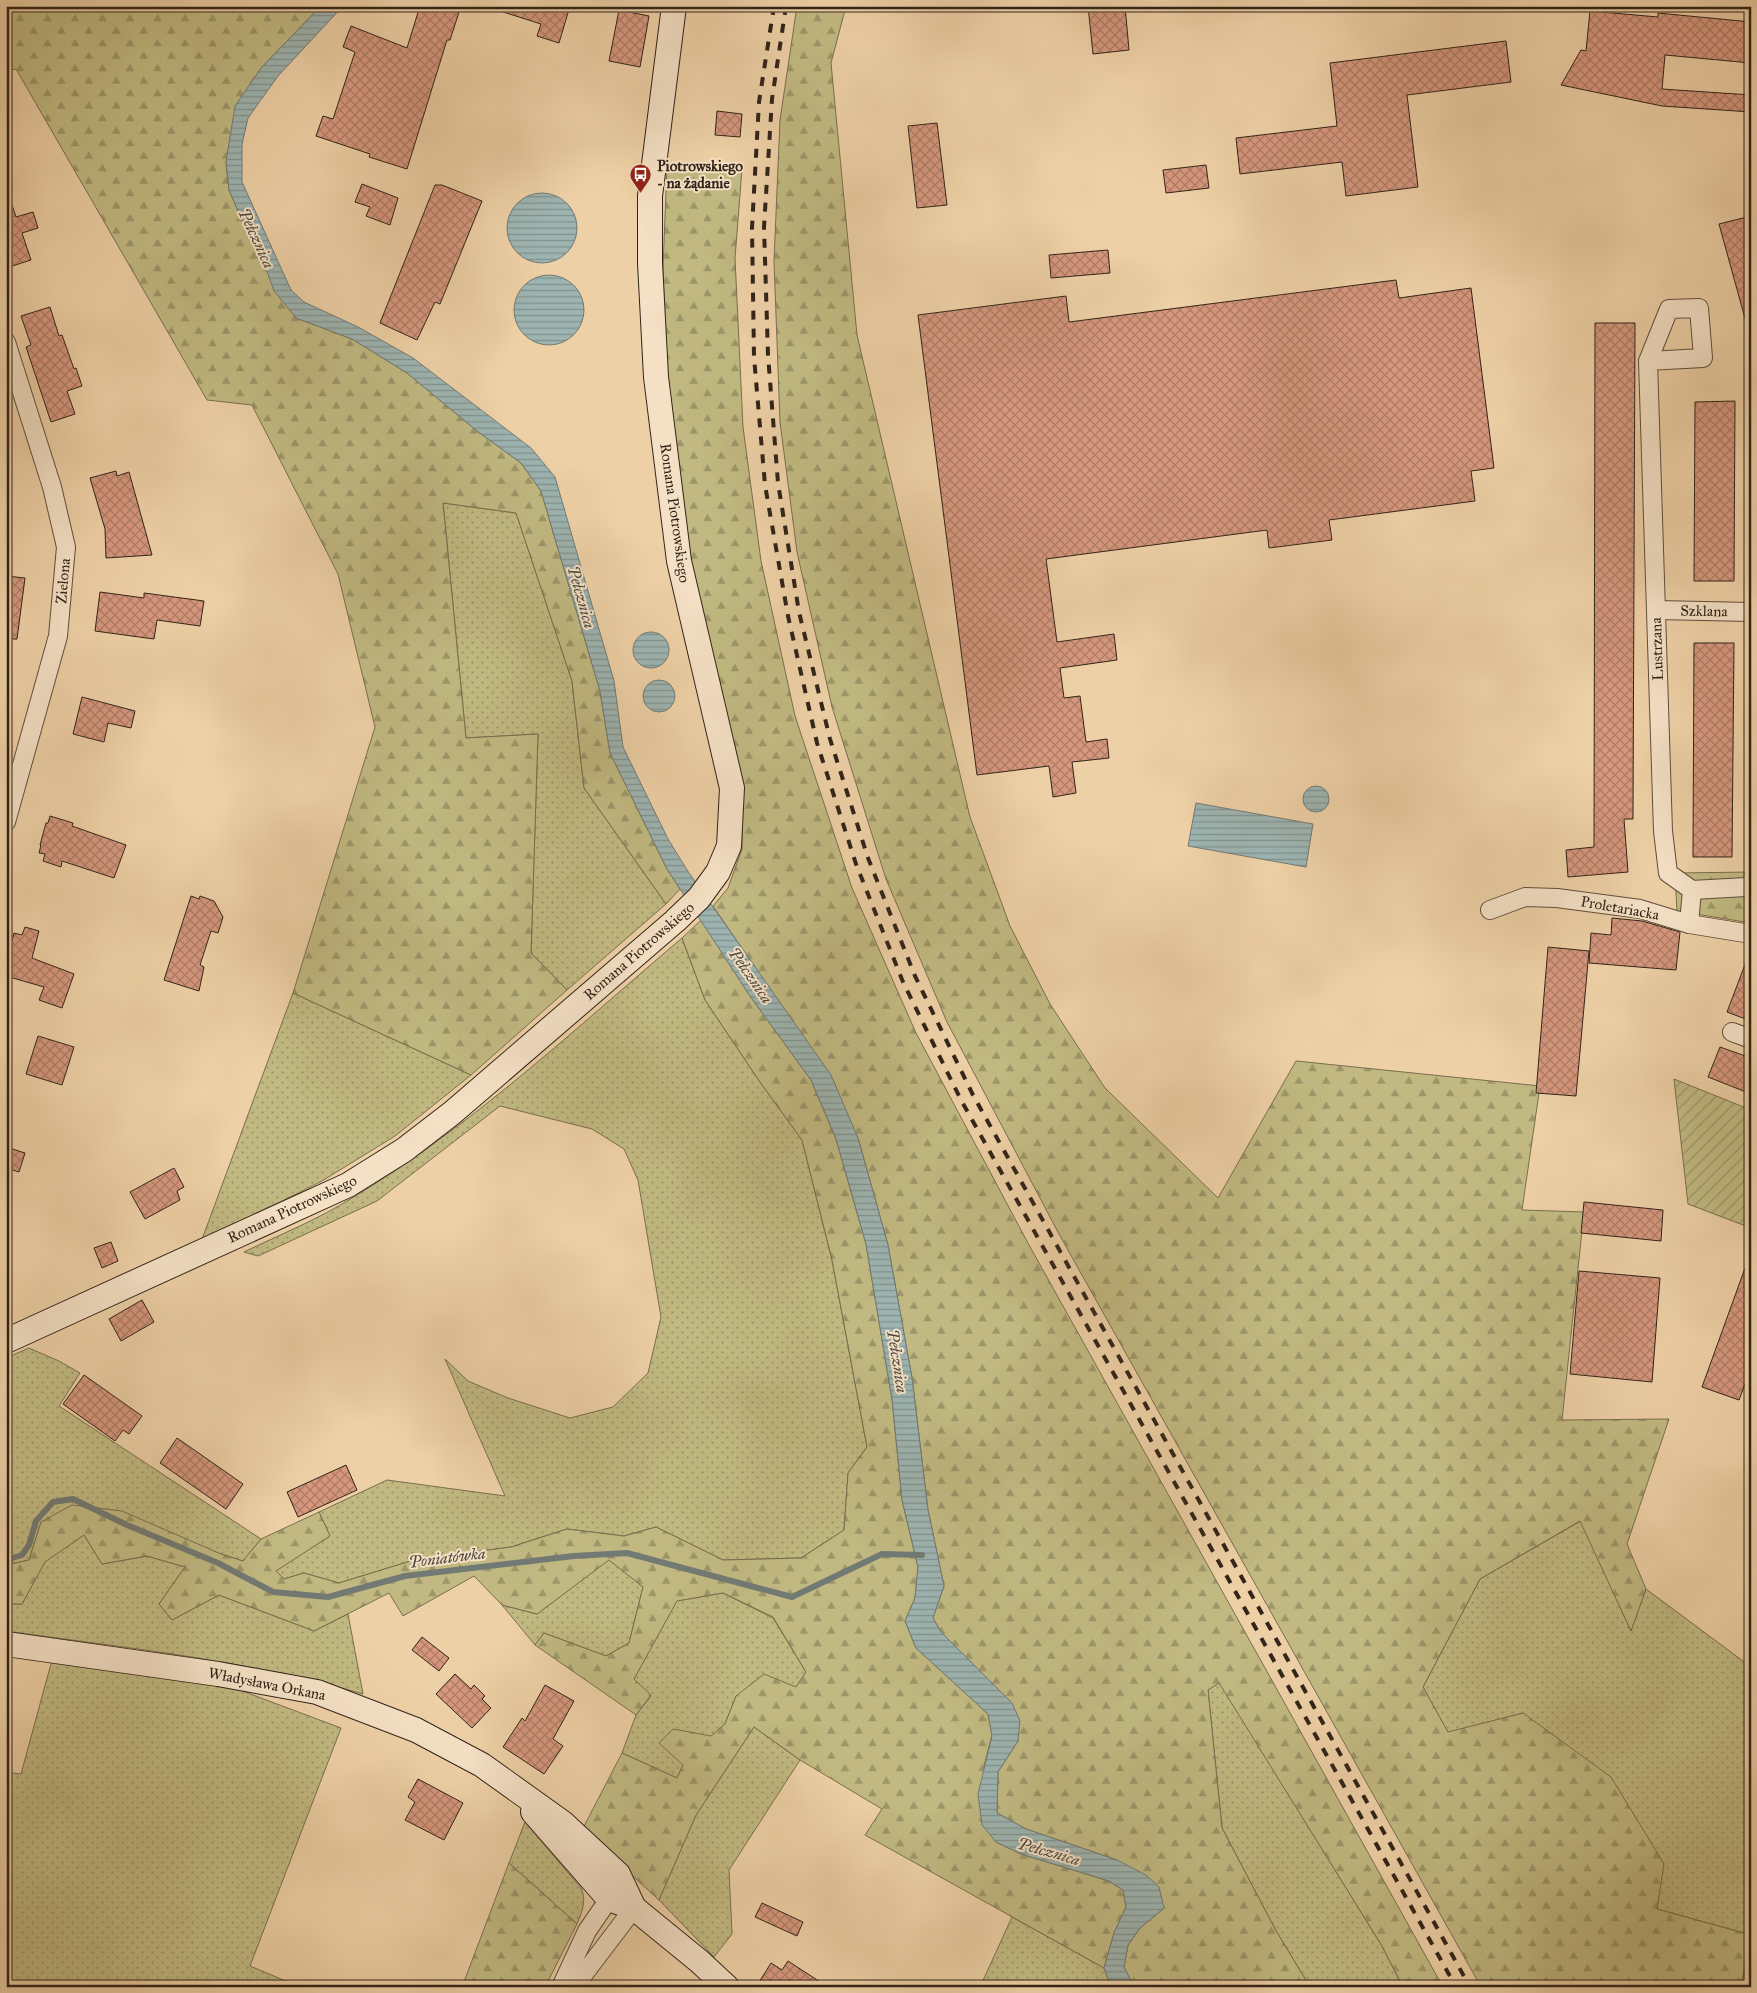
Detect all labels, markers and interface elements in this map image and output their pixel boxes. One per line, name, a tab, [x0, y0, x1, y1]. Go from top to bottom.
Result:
place label: Piotrowskiego - na żądanie	[657, 157, 743, 192]
bus stop icon: Piotrowskiego - na żądanie	[629, 163, 653, 194]
water label: Pełcznica	[234, 205, 279, 272]
street label: Romana Piotrowskiego	[656, 442, 694, 584]
street label: Zielona	[52, 557, 74, 605]
water label: Pełcznica	[564, 564, 600, 631]
street label: Szklana	[1680, 602, 1729, 620]
street label: Lustrzana	[1647, 616, 1667, 681]
street label: Proletariacka	[1579, 892, 1661, 924]
street label: Romana Piotrowskiego	[580, 898, 698, 1004]
water label: Pełcznica	[724, 944, 777, 1007]
street label: Romana Piotrowskiego	[224, 1171, 360, 1247]
water label: Pełcznica	[883, 1328, 912, 1395]
water label: Poniatówka	[408, 1543, 487, 1572]
street label: Władysława Orkana	[207, 1664, 328, 1704]
water label: Pełcznica	[1015, 1834, 1083, 1870]

